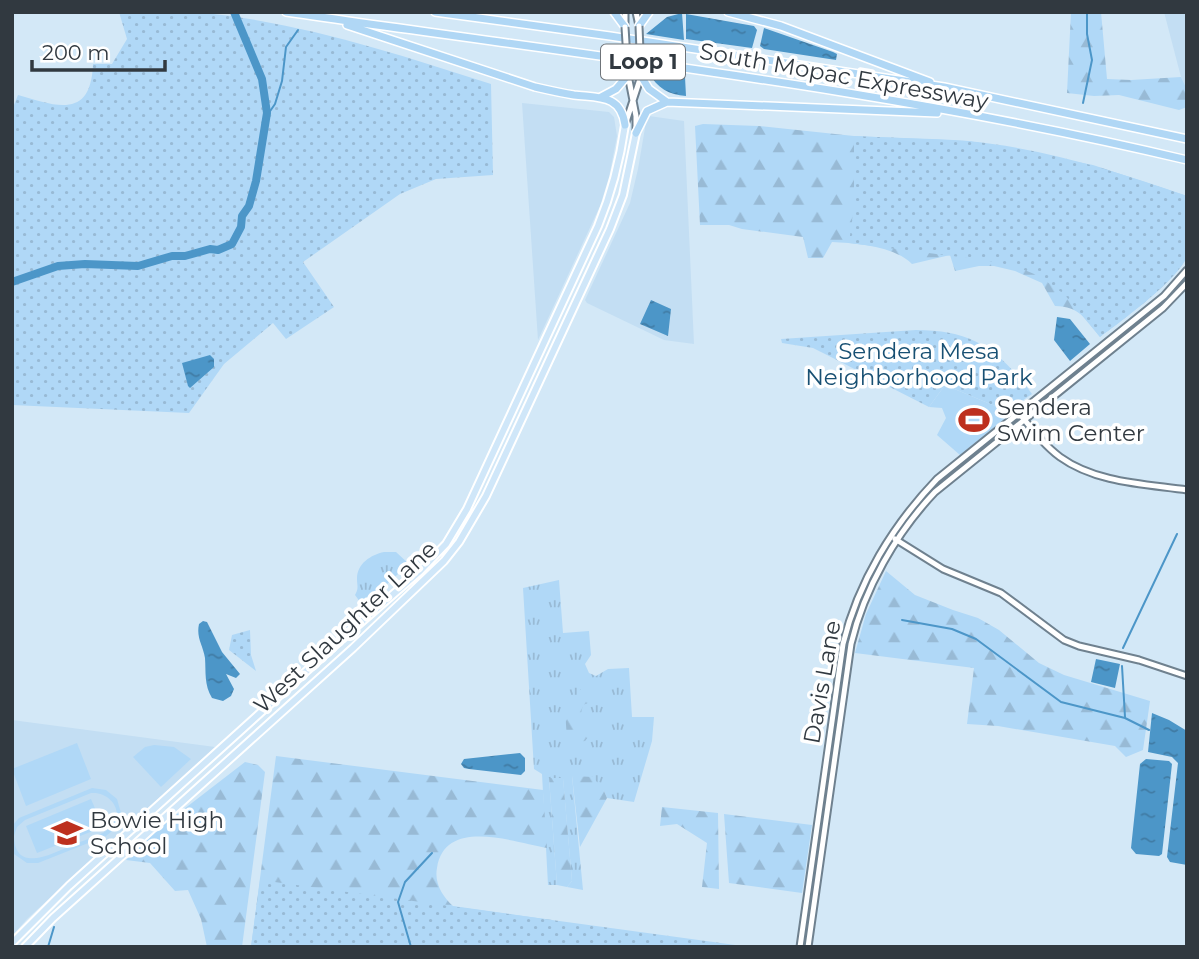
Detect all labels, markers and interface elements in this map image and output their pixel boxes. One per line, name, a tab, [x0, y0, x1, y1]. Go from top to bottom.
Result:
scale bar	[32, 28, 164, 72]
street label: South Mopac Expressway	[697, 37, 991, 115]
text: 200 m	[42, 40, 109, 65]
road number: Loop 1	[601, 44, 685, 80]
park label: Sendera Mesa Neighborhood Park	[805, 337, 1033, 391]
place label: Sendera Swim Center	[997, 393, 1145, 447]
sports icon: Sendera Swim Center	[957, 403, 991, 437]
street label: West Slaughter Lane	[248, 535, 442, 719]
street label: Davis Lane	[797, 618, 847, 746]
place label: Bowie High School	[90, 806, 224, 860]
school or university icon: Bowie High School	[50, 816, 84, 850]

